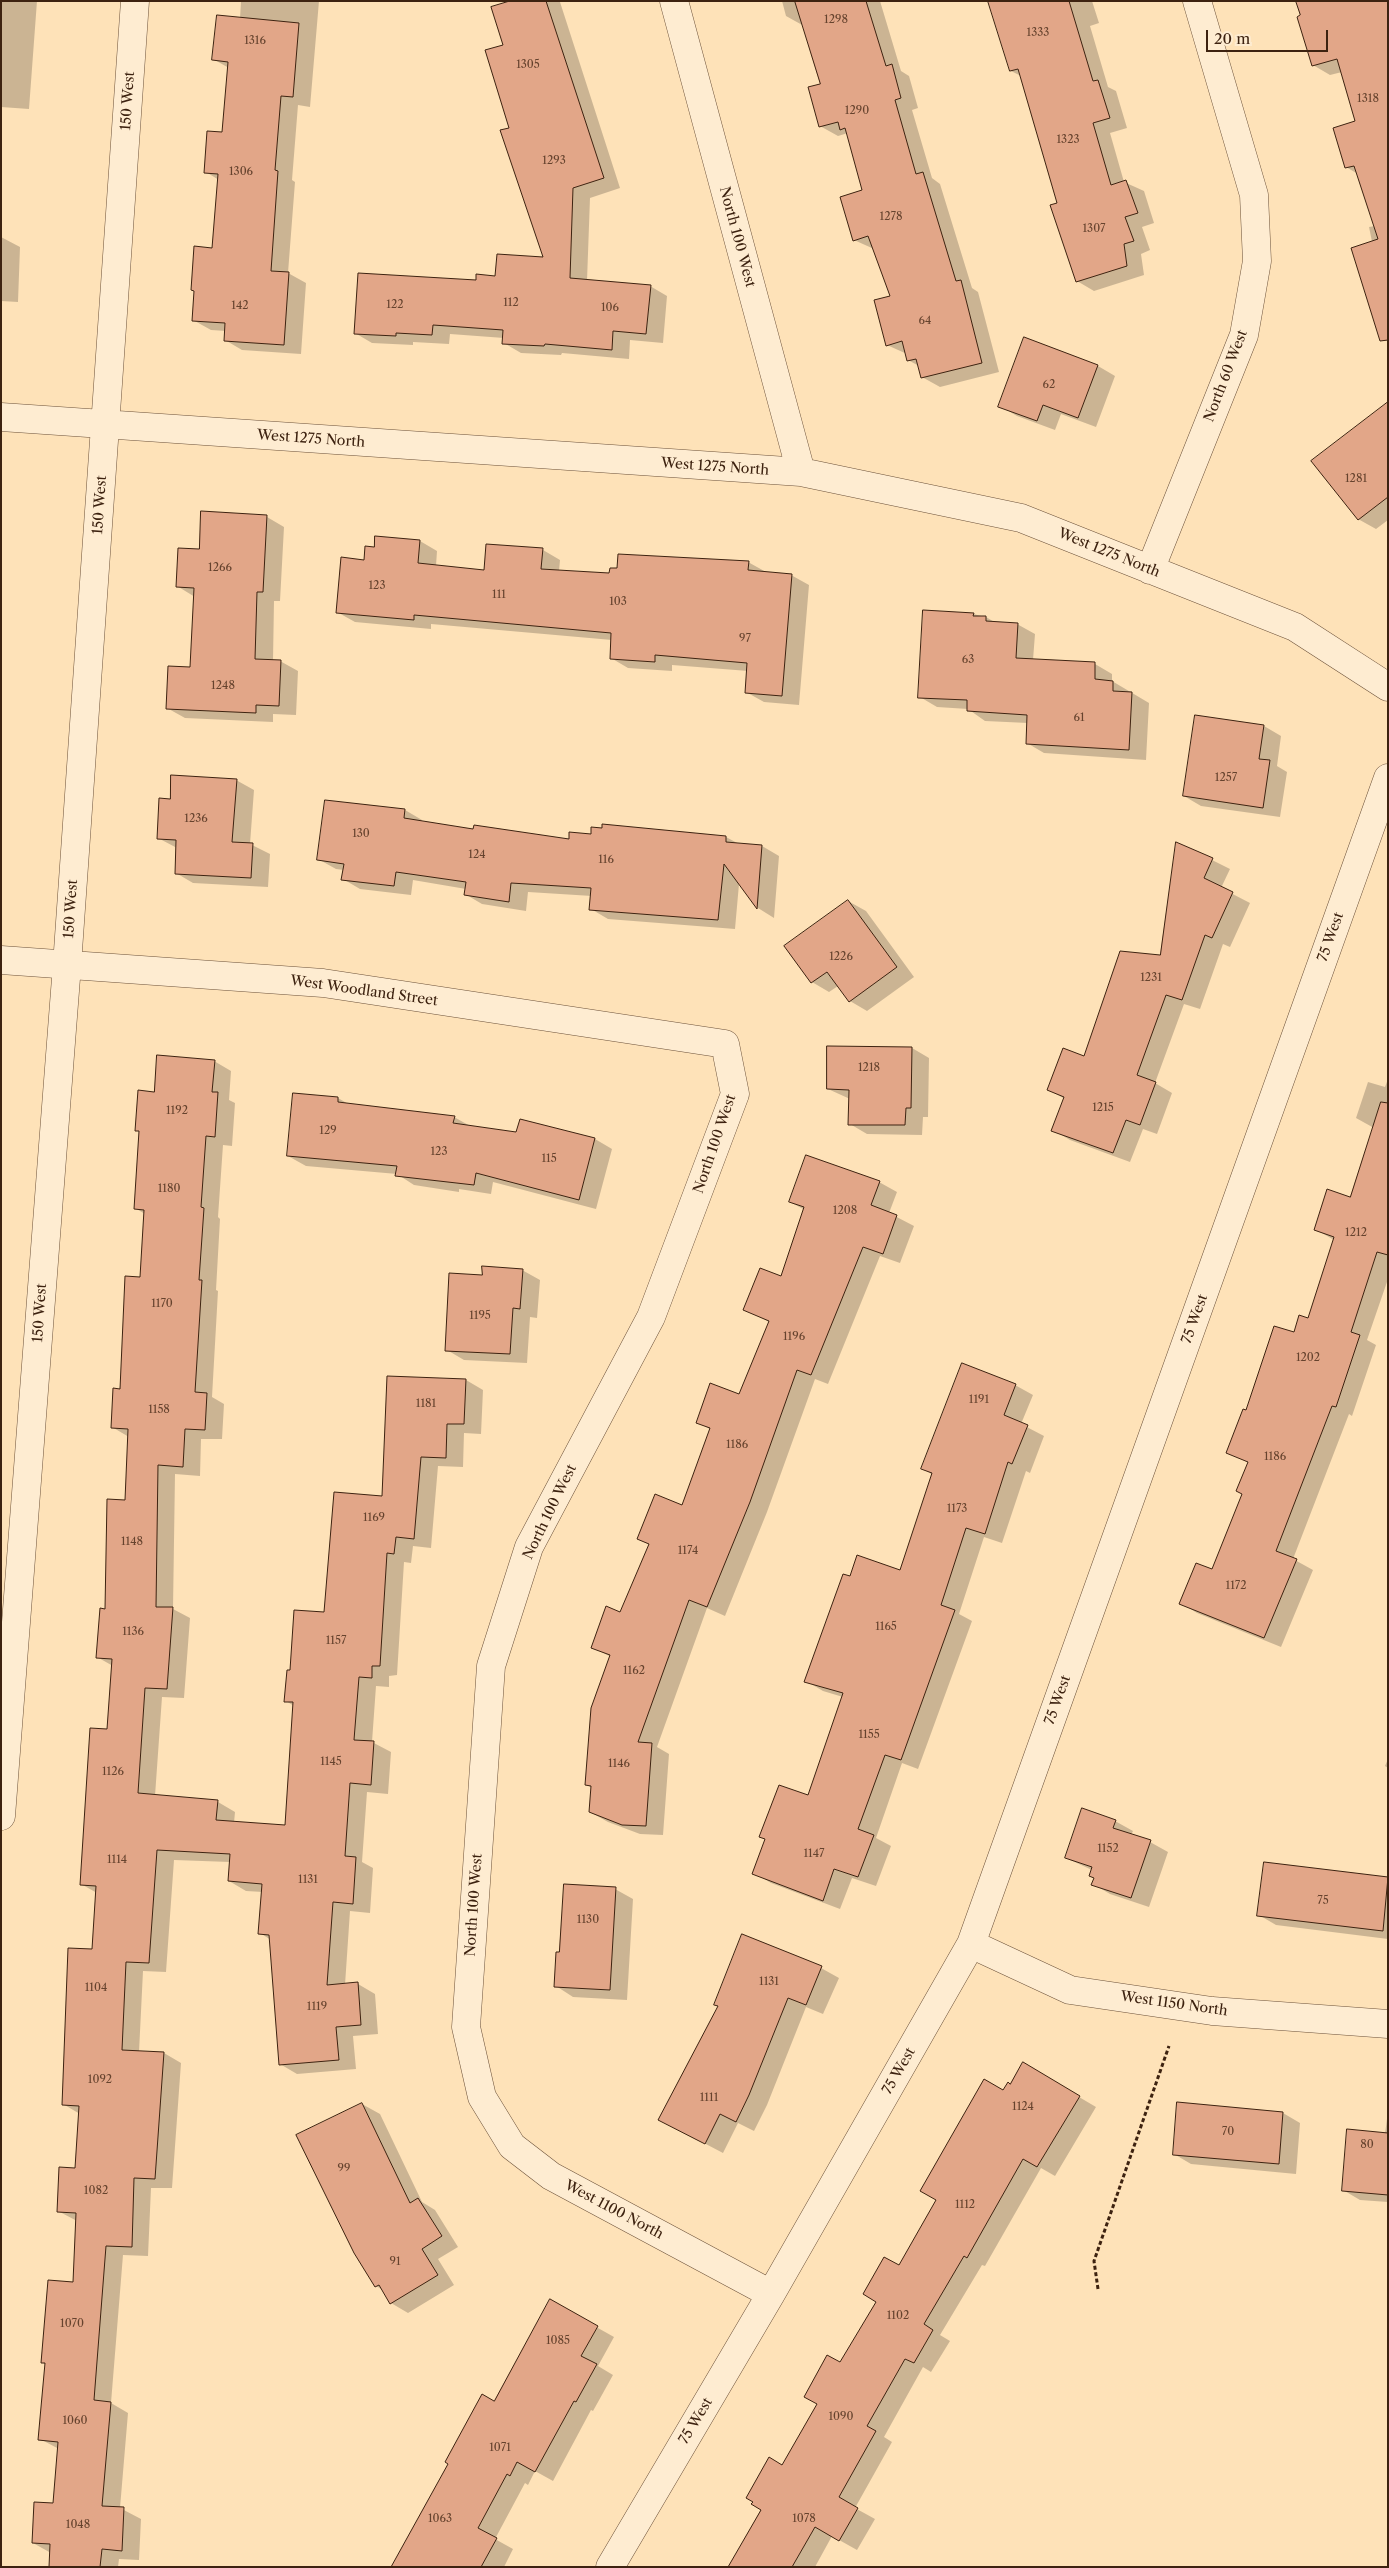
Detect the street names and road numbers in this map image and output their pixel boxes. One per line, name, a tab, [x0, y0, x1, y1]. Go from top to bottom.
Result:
street label: 150 West	[118, 71, 138, 131]
street label: North 100 West	[716, 185, 758, 289]
street label: North 60 West	[1201, 328, 1251, 424]
street label: West 1275 North	[256, 427, 366, 451]
street label: West 1275 North	[660, 455, 770, 479]
street label: 150 West	[90, 475, 110, 535]
street label: West 1275 North	[1056, 525, 1162, 581]
street label: 150 West	[61, 879, 81, 939]
street label: 75 West	[1314, 910, 1348, 964]
street label: West Woodland Street	[289, 972, 439, 1010]
street label: North 100 West	[690, 1092, 740, 1196]
street label: 150 West	[30, 1283, 50, 1343]
street label: 75 West	[1178, 1292, 1212, 1346]
street label: North 100 West	[520, 1462, 580, 1562]
street label: 75 West	[1041, 1673, 1075, 1727]
street label: North 100 West	[462, 1853, 486, 1957]
street label: West 1150 North	[1119, 1988, 1229, 2020]
street label: 75 West	[879, 2045, 919, 2097]
street label: West 1100 North	[562, 2177, 666, 2243]
street label: 75 West	[676, 2395, 716, 2447]

